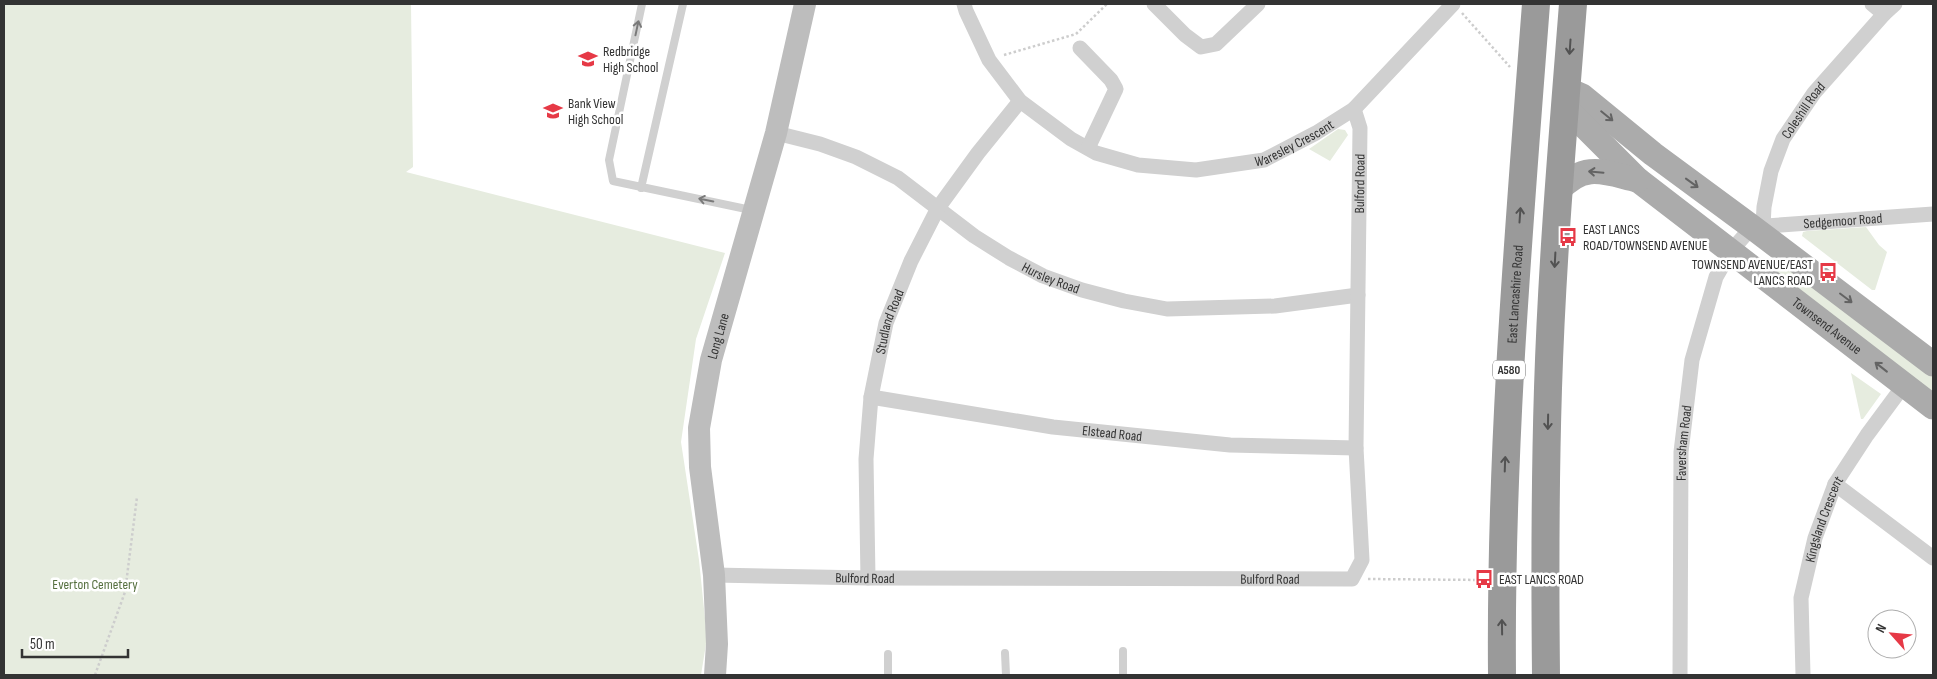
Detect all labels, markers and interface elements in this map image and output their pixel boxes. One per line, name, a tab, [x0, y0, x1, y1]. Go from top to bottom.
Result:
one-way arrow	[633, 21, 642, 37]
one-way arrow	[1565, 38, 1574, 54]
place label: Redbridge High School	[603, 43, 658, 76]
school or university icon: Redbridge High School	[577, 48, 599, 70]
street label: Coleshill Road	[1777, 78, 1829, 142]
place label: Bank View High School	[568, 95, 623, 128]
school or university icon: Bank View High School	[542, 100, 564, 122]
one-way arrow	[1600, 110, 1613, 121]
street label: Waresley Crescent	[1254, 116, 1337, 170]
street label: Bulford Road	[1350, 154, 1368, 214]
one-way arrow	[1588, 167, 1604, 177]
one-way arrow	[1685, 178, 1699, 188]
one-way arrow	[698, 195, 714, 204]
one-way arrow	[1515, 207, 1525, 223]
street label: Sedgemoor Road	[1803, 209, 1883, 232]
place label: EAST LANCS ROAD/TOWNSEND AVENUE	[1583, 221, 1708, 254]
bus stop icon: EAST LANCS ROAD/TOWNSEND AVENUE	[1557, 226, 1579, 248]
street label: East Lancashire Road	[1503, 244, 1526, 344]
one-way arrow	[1551, 252, 1560, 268]
place label: TOWNSEND AVENUE/EAST LANCS ROAD	[1692, 256, 1813, 289]
street label: Hursley Road	[1019, 258, 1082, 297]
bus stop icon: TOWNSEND AVENUE/EAST LANCS ROAD	[1817, 261, 1839, 283]
street label: Studland Road	[871, 286, 907, 355]
street label: Townsend Avenue	[1789, 293, 1865, 358]
one-way arrow	[1839, 293, 1852, 304]
street label: Long Lane	[703, 311, 732, 361]
road number: A580	[1493, 360, 1525, 380]
one-way arrow	[1875, 361, 1888, 372]
street label: Faversham Road	[1672, 404, 1695, 481]
one-way arrow	[1543, 414, 1552, 430]
street label: Elstead Road	[1082, 422, 1143, 445]
one-way arrow	[1501, 456, 1510, 472]
street label: Kingsland Crescent	[1801, 473, 1846, 564]
bus stop icon: EAST LANCS ROAD	[1473, 568, 1495, 590]
street label: Bulford Road	[835, 569, 895, 587]
street label: Bulford Road	[1240, 570, 1300, 587]
place label: EAST LANCS ROAD	[1499, 571, 1584, 588]
park label: Everton Cemetery	[52, 576, 138, 593]
north arrow	[1867, 609, 1917, 659]
one-way arrow	[1497, 619, 1507, 635]
text: N	[1872, 621, 1890, 636]
scale bar	[22, 626, 129, 658]
text: 50 m	[30, 635, 55, 654]

